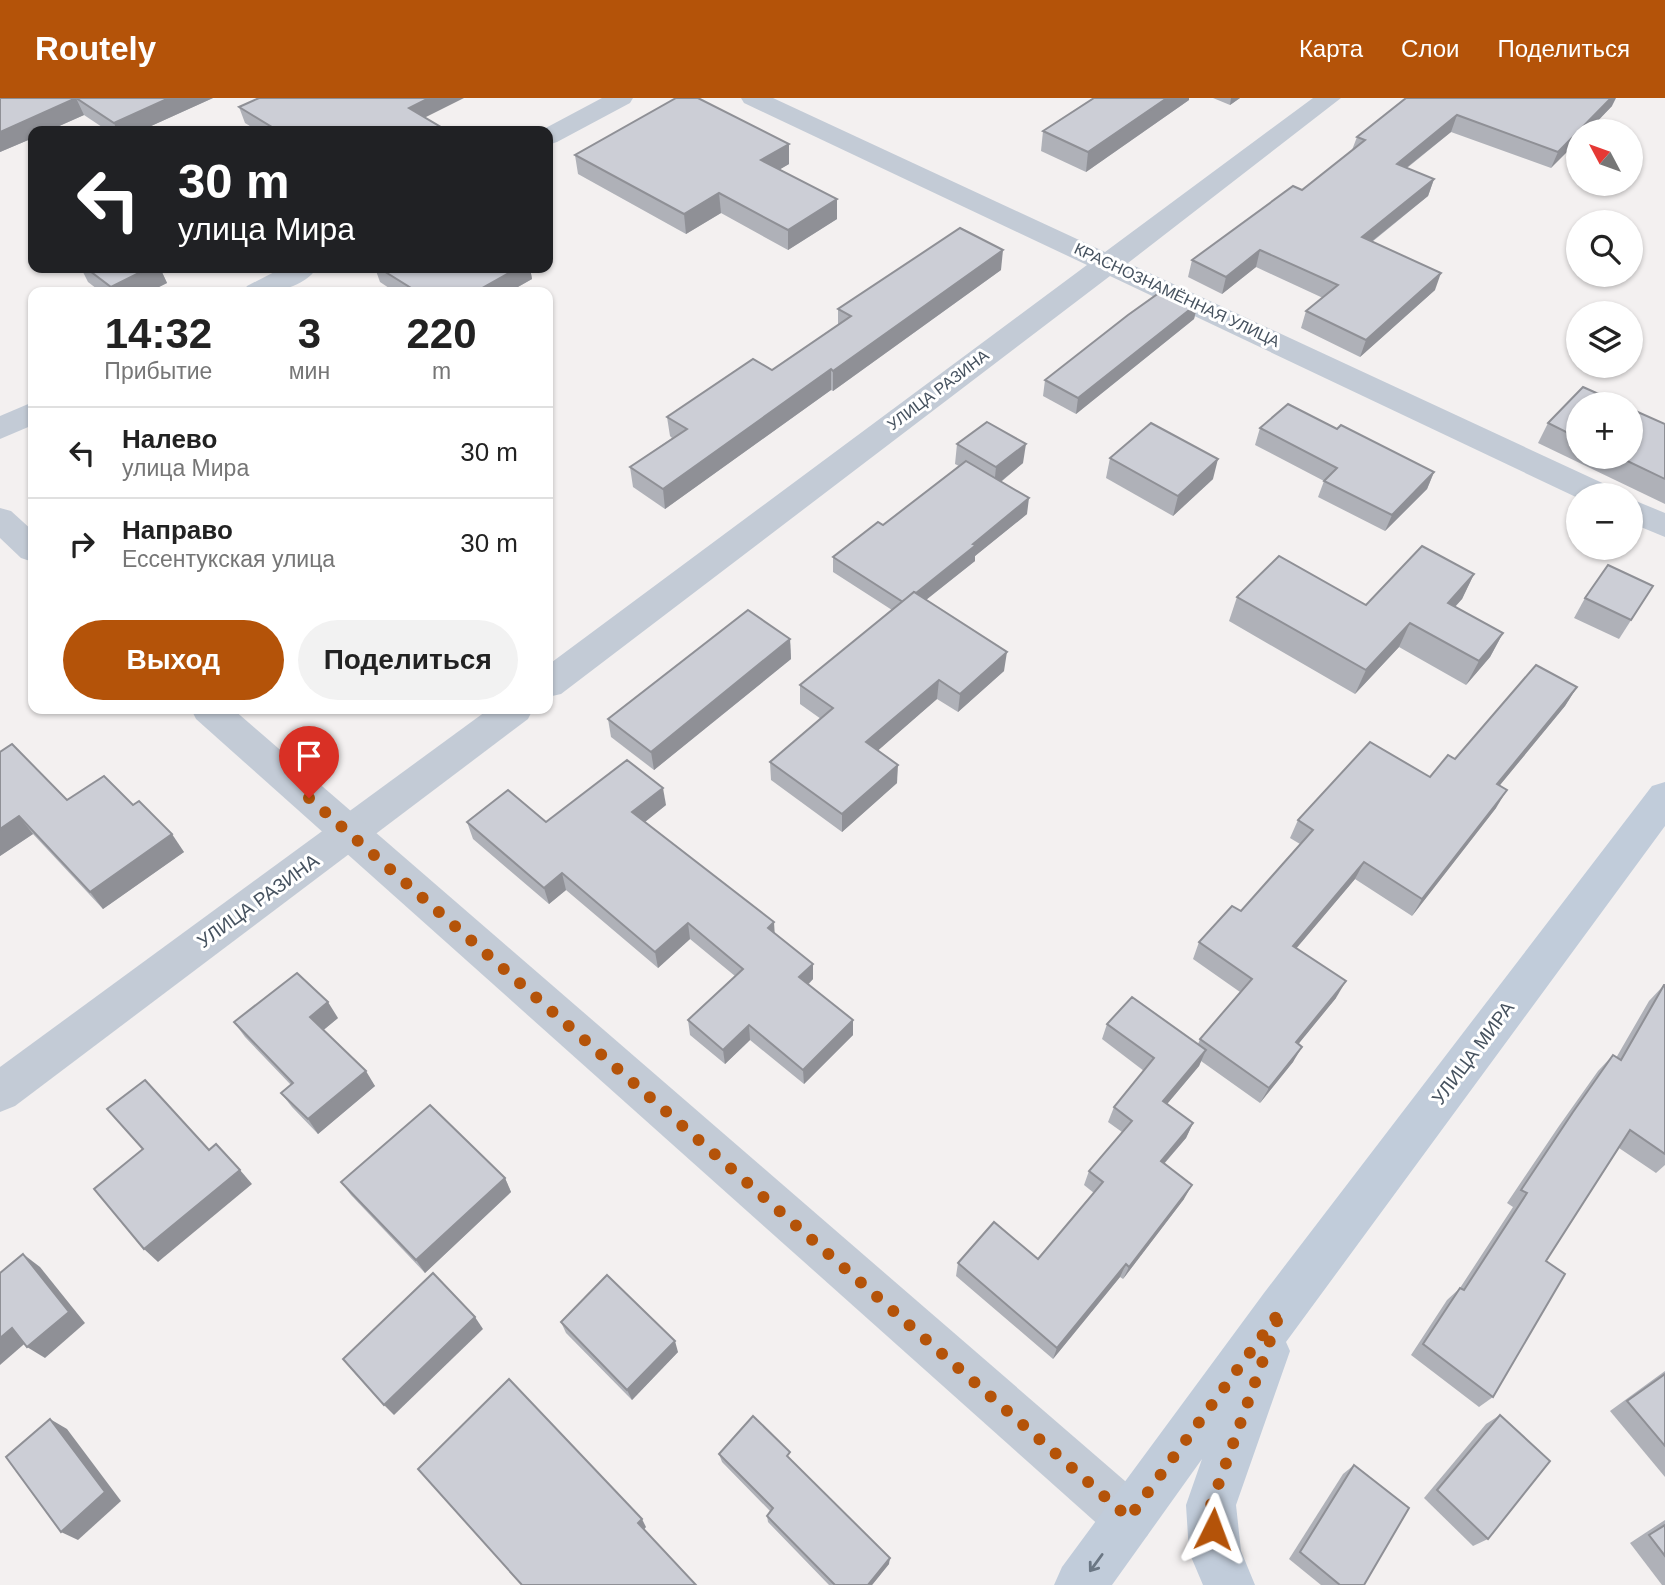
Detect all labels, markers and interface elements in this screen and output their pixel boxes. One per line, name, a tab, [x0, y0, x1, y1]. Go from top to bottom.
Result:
text: Routely	[35, 30, 156, 67]
text: Карта	[1299, 35, 1363, 62]
text: Слои	[1401, 35, 1459, 62]
text: Поделиться	[1497, 35, 1630, 62]
north arrow	[1566, 119, 1643, 196]
map controls	[1566, 119, 1643, 560]
icon: left	[63, 154, 154, 245]
text: 30 m	[178, 154, 290, 208]
button: search	[1566, 210, 1643, 287]
text: улица Мира	[178, 211, 355, 247]
street label: КРАСНОЗНАМЁННАЯ УЛИЦА	[1072, 240, 1283, 350]
button: layers	[1566, 301, 1643, 378]
text: 14:32	[105, 310, 212, 357]
text: 3	[298, 310, 321, 357]
text: 220	[407, 310, 477, 357]
street label: УЛИЦА РАЗИНА	[884, 346, 992, 434]
text: Прибытие	[104, 358, 212, 384]
text: мин	[289, 358, 330, 384]
text: m	[432, 358, 451, 384]
button: +	[1566, 392, 1643, 469]
text: Налево	[122, 424, 217, 454]
icon: left	[63, 434, 101, 472]
text: 30 m	[460, 437, 518, 467]
text: улица Мира	[122, 455, 249, 481]
button: −	[1566, 483, 1643, 560]
text: Направо	[122, 515, 233, 545]
icon: right	[63, 525, 101, 563]
text: 30 m	[460, 528, 518, 558]
text: Ессентукская улица	[122, 546, 335, 572]
button: Выход	[63, 620, 284, 700]
button: Поделиться	[298, 620, 518, 700]
pin	[279, 726, 339, 798]
icon: arrive	[290, 737, 328, 775]
street label: УЛИЦА РАЗИНА	[193, 850, 323, 952]
street label: УЛИЦА МИРА	[1428, 997, 1519, 1108]
position arrow	[1176, 1492, 1250, 1566]
one-way arrow	[1089, 1553, 1103, 1572]

